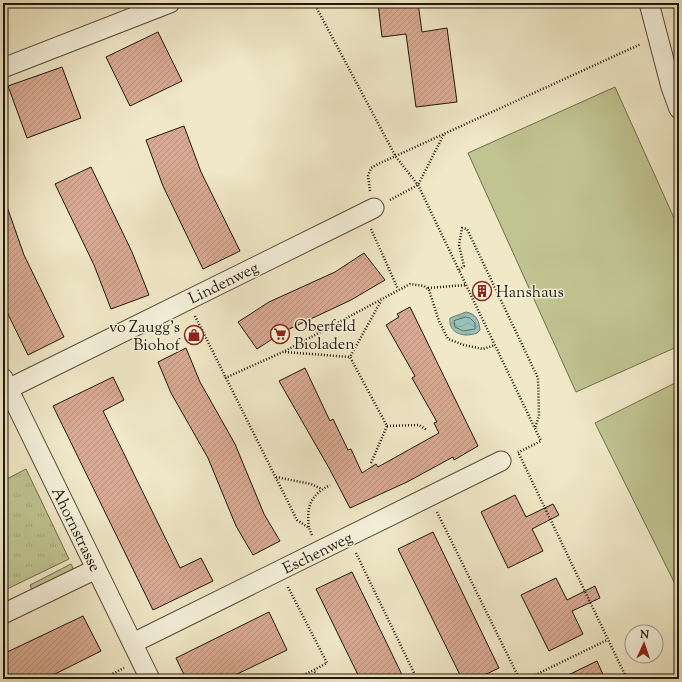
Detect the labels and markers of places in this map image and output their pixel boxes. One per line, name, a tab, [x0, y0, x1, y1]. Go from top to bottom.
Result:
building icon: Hanshaus	[471, 280, 493, 302]
place label: Hanshaus	[496, 282, 564, 305]
place label: Oberfeld Bioladen	[294, 316, 356, 357]
place label: vo Zaugg’s Biohof	[109, 317, 181, 358]
supermarket icon: Oberfeld Bioladen	[269, 323, 291, 345]
shop icon: vo Zaugg’s Biohof	[183, 324, 205, 346]

